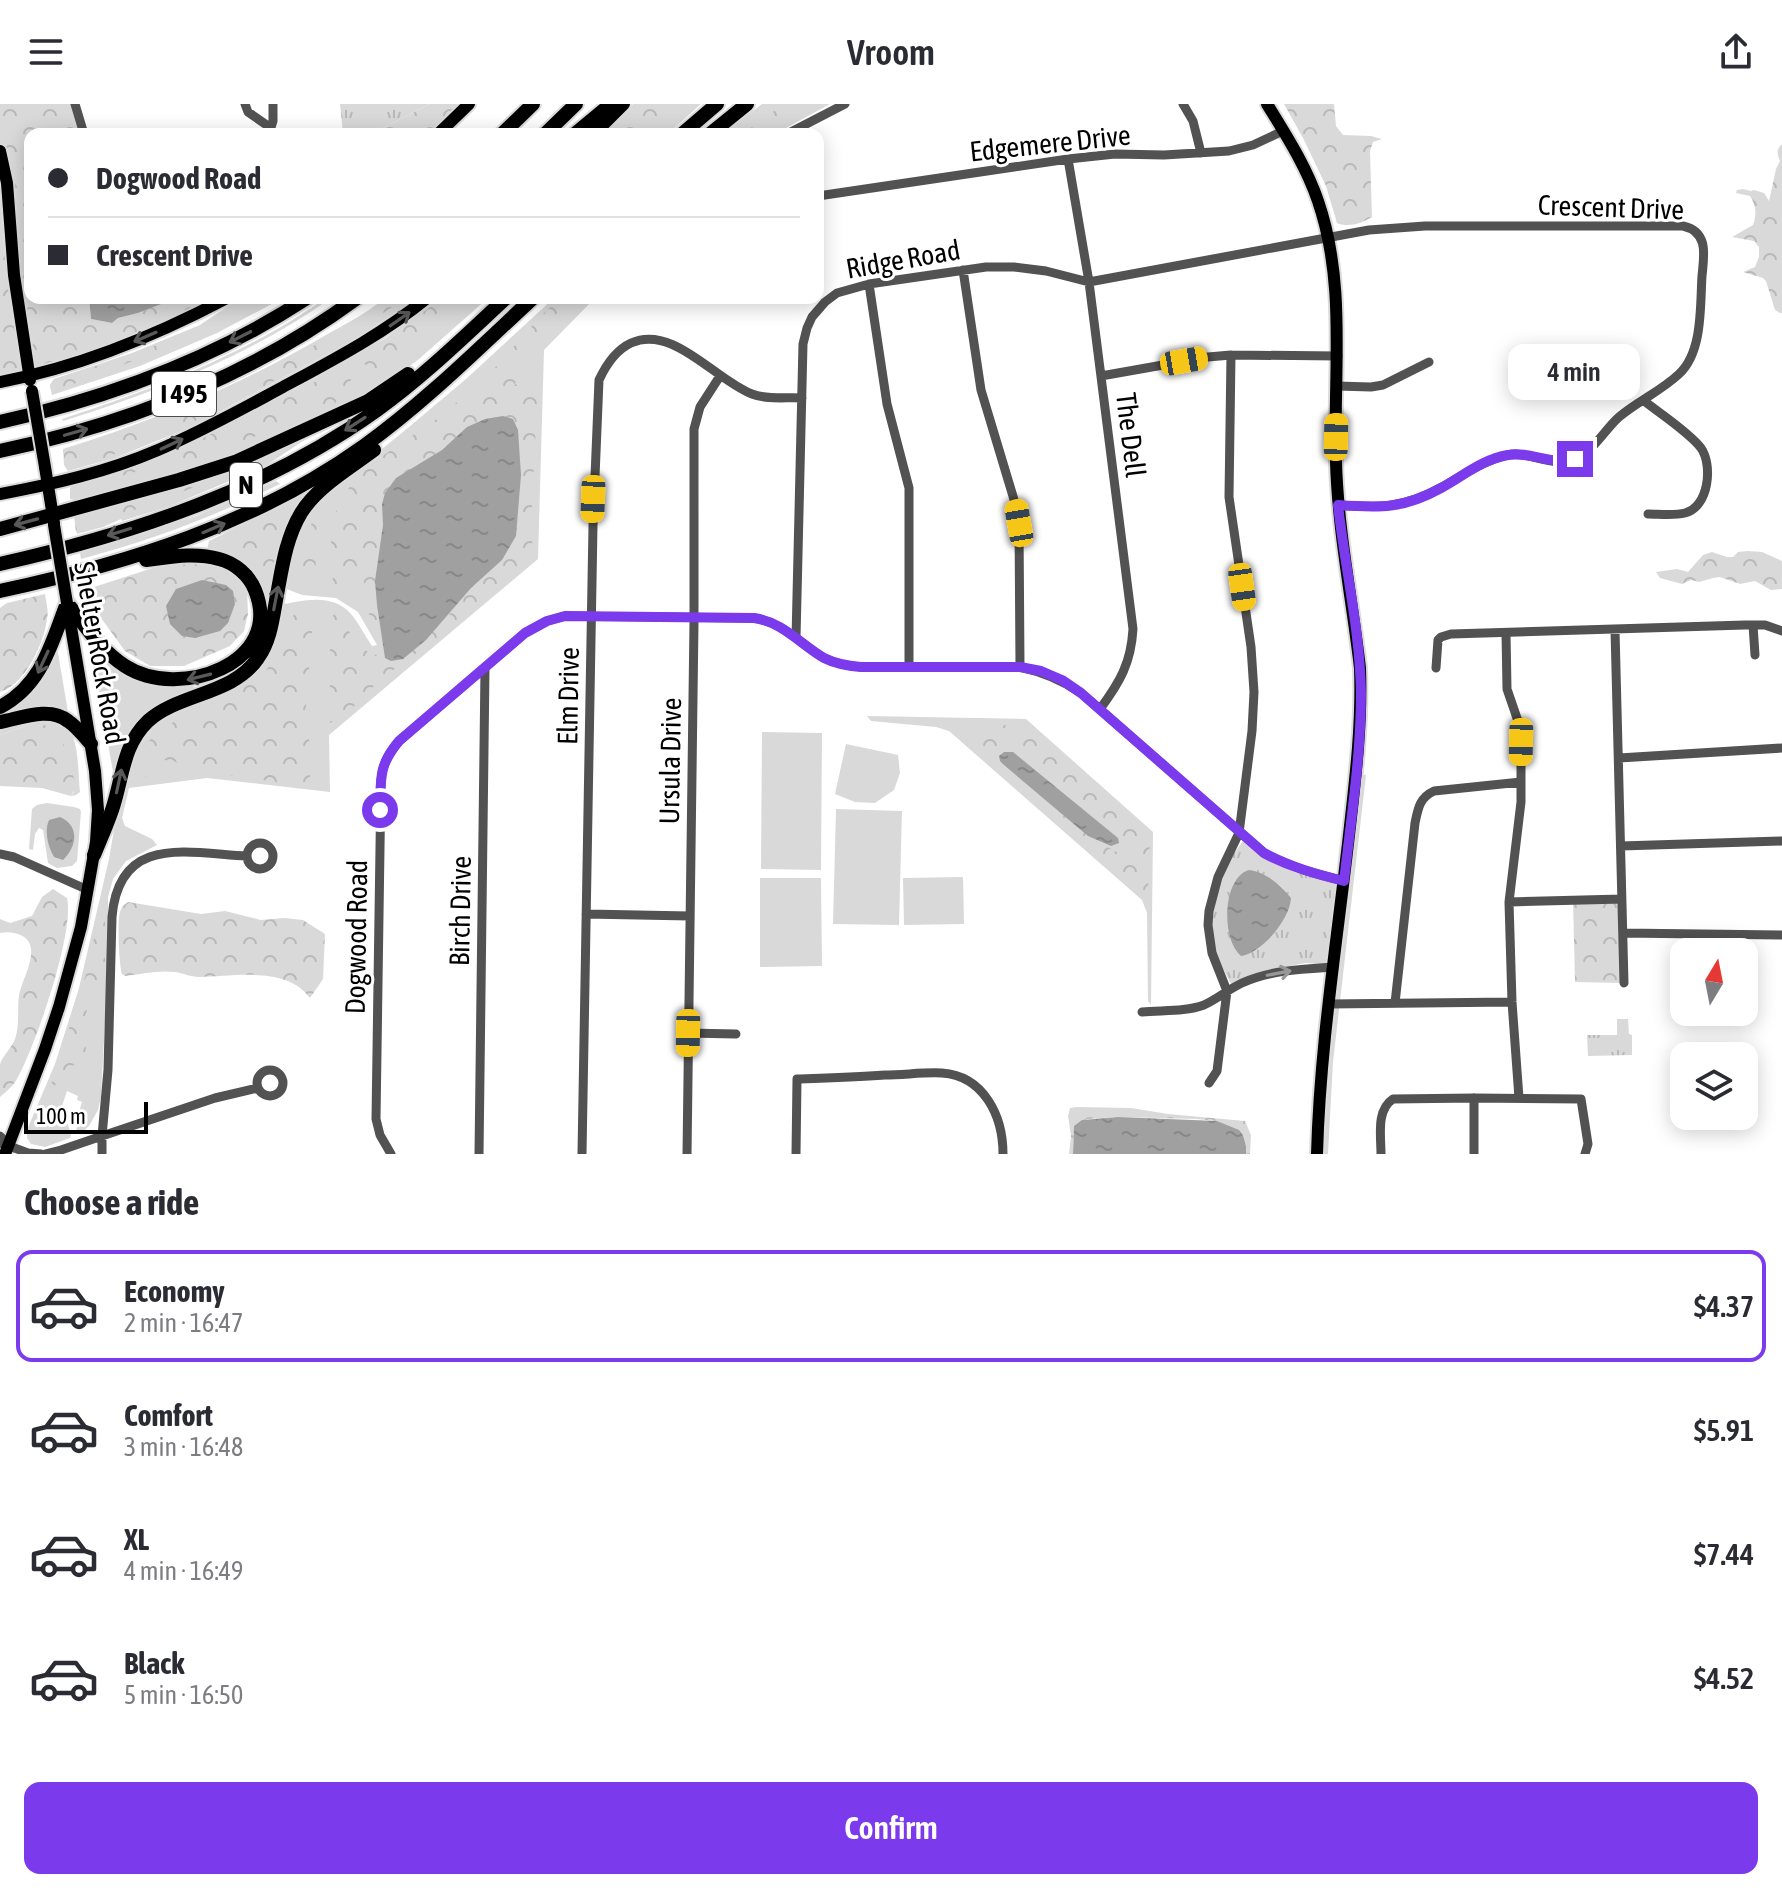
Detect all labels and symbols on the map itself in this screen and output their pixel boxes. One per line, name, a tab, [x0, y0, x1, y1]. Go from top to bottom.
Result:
street label: Edgemere Drive	[968, 119, 1132, 167]
street label: Crescent Drive	[1537, 188, 1685, 226]
street label: Ridge Road	[843, 233, 963, 285]
one-way arrow	[388, 311, 410, 327]
one-way arrow	[228, 330, 252, 346]
one-way arrow	[133, 331, 158, 346]
callout: 4 min	[1509, 343, 1641, 399]
car	[1158, 345, 1210, 377]
road number: I 495	[152, 372, 216, 416]
street label: The Dell	[1110, 391, 1152, 480]
car	[1324, 413, 1348, 461]
one-way arrow	[345, 416, 367, 433]
one-way arrow	[62, 424, 88, 439]
one-way arrow	[160, 436, 184, 451]
route end	[1557, 441, 1593, 477]
road number: N	[230, 463, 262, 507]
car	[580, 475, 606, 523]
car	[1003, 497, 1035, 549]
one-way arrow	[14, 515, 40, 530]
one-way arrow	[201, 520, 226, 535]
one-way arrow	[107, 525, 132, 540]
street label: Shelter Rock Road	[68, 559, 132, 747]
car	[1227, 562, 1257, 612]
one-way arrow	[270, 585, 285, 611]
street label: Elm Drive	[551, 647, 585, 745]
one-way arrow	[35, 649, 50, 673]
one-way arrow	[186, 670, 212, 685]
street label: Ursula Drive	[653, 697, 687, 825]
car	[1509, 718, 1533, 766]
one-way arrow	[112, 769, 127, 795]
route start	[362, 792, 398, 828]
street label: Birch Drive	[443, 856, 477, 966]
street label: Dogwood Road	[339, 860, 373, 1014]
north arrow	[1670, 938, 1758, 1026]
one-way arrow	[1266, 964, 1291, 979]
car	[676, 1009, 700, 1057]
scale bar	[24, 1098, 148, 1134]

